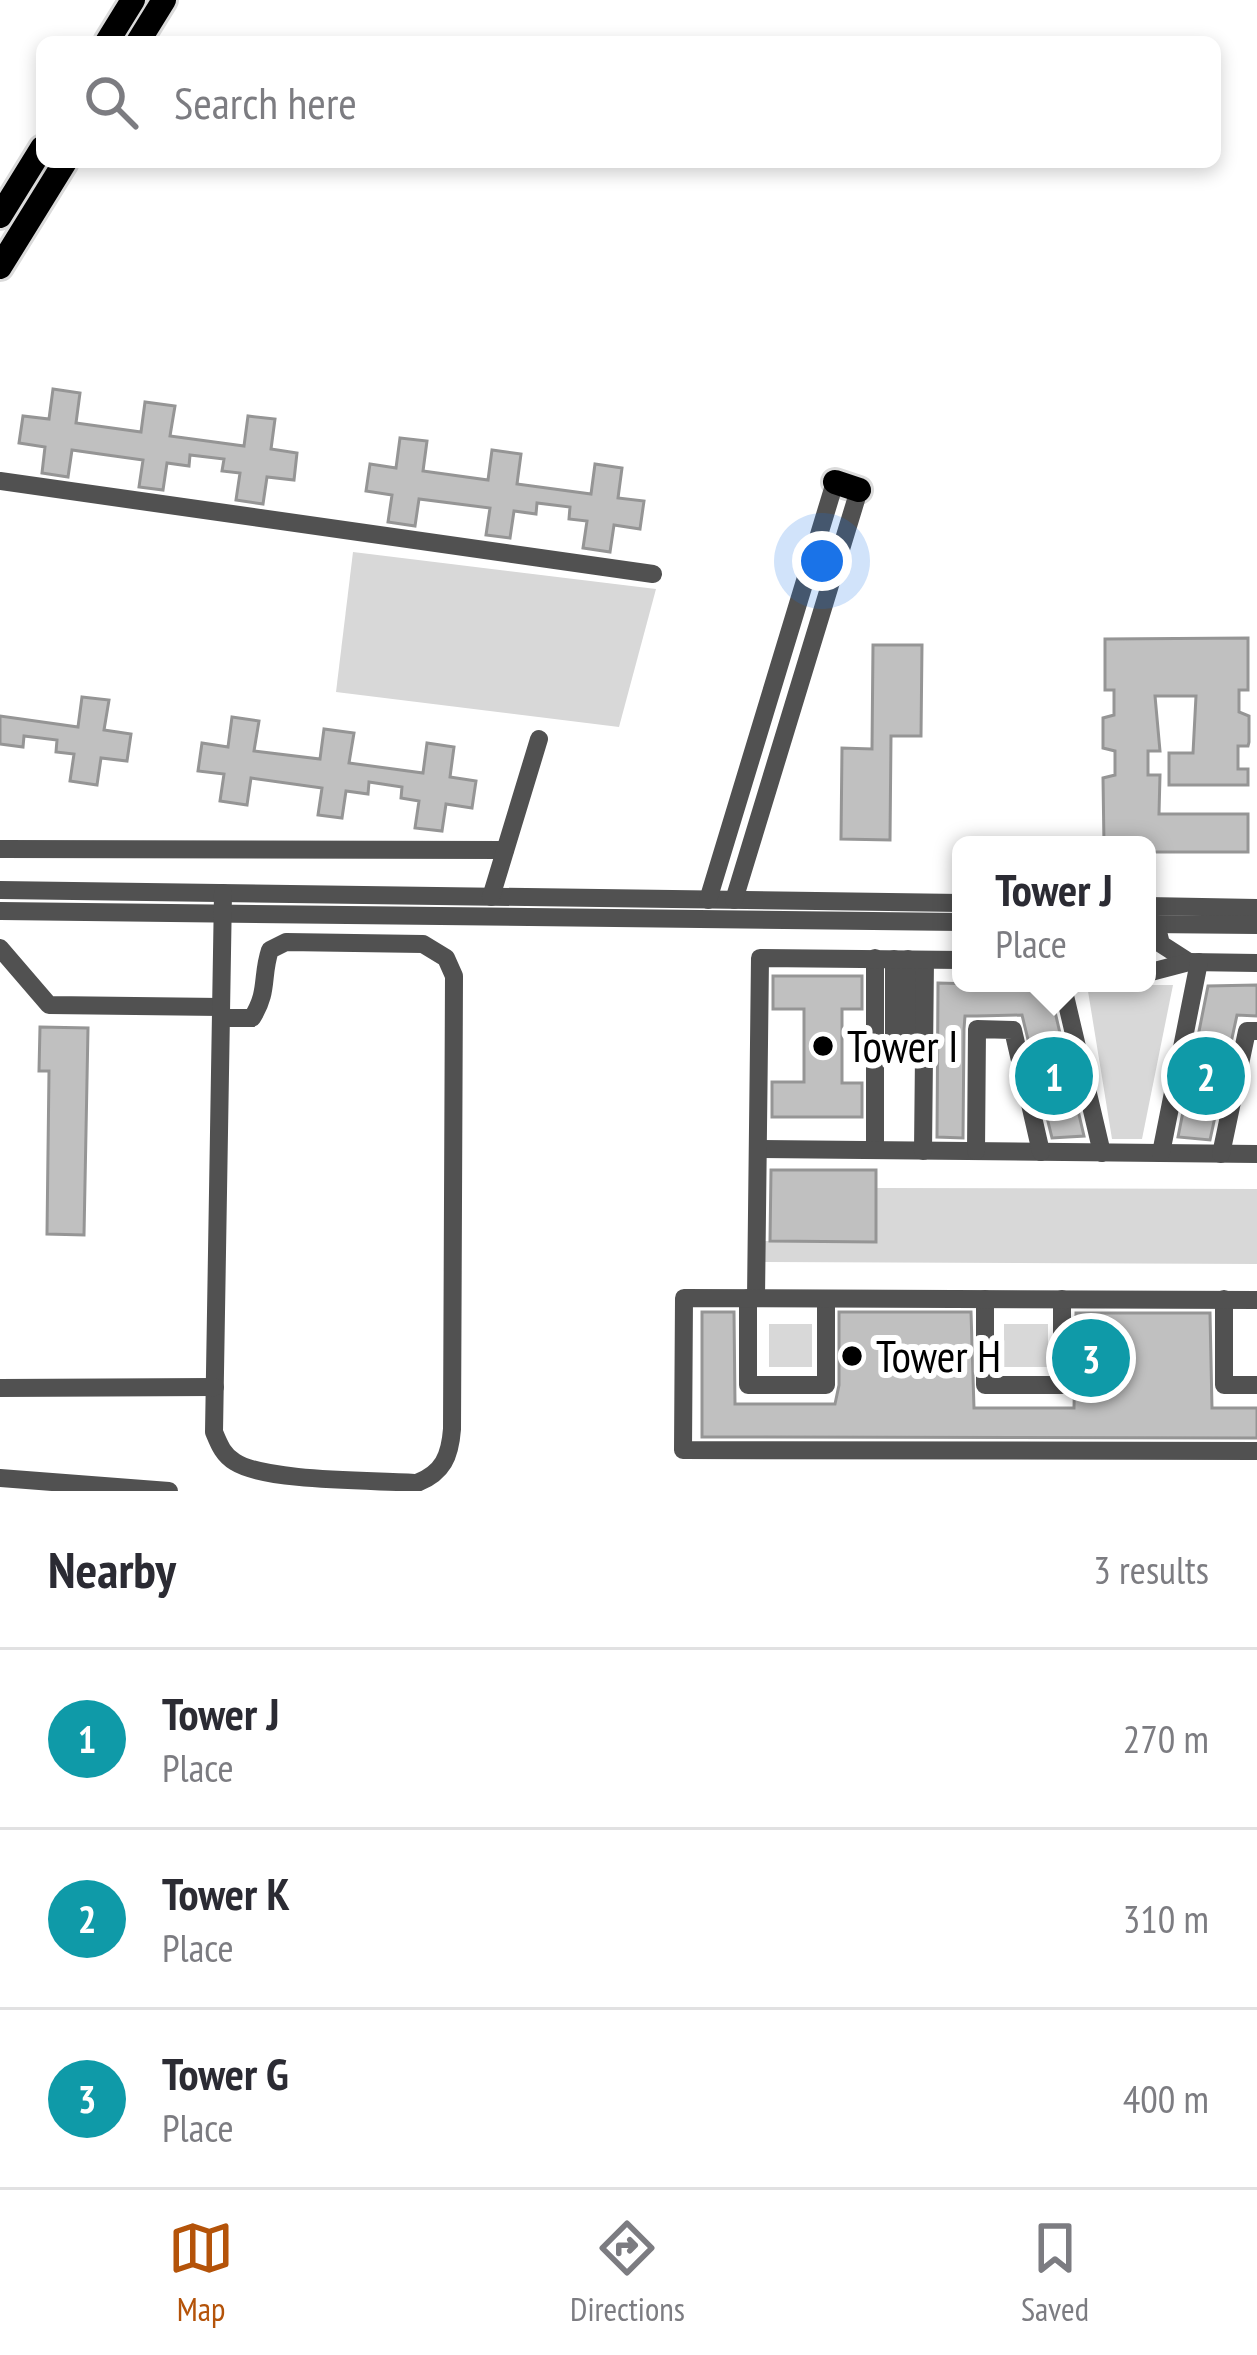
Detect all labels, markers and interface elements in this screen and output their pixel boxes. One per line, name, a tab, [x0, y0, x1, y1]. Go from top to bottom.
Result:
search box	[36, 36, 1221, 168]
icon: search	[78, 69, 144, 135]
text: Search here	[174, 73, 357, 131]
your location	[792, 531, 852, 591]
popup	[952, 836, 1156, 992]
text: Tower J	[995, 860, 1113, 918]
text: Place	[995, 918, 1067, 969]
place label: Tower I	[847, 1016, 959, 1074]
pin: 1	[1015, 1031, 1093, 1121]
pin: 2	[1167, 1031, 1245, 1121]
marker: Tower I	[810, 1033, 836, 1059]
pin: 3	[1052, 1313, 1130, 1403]
place label: Tower H	[876, 1326, 1001, 1384]
marker: Tower H	[839, 1343, 865, 1369]
text: Nearby	[48, 1536, 176, 1602]
text: 3 results	[1093, 1544, 1209, 1595]
text: Tower J	[162, 1684, 280, 1742]
text: 1	[78, 1713, 96, 1764]
text: 270 m	[1123, 1713, 1209, 1764]
text: Place	[162, 1742, 234, 1793]
text: Tower K	[162, 1864, 290, 1922]
text: 2	[78, 1893, 96, 1944]
text: 310 m	[1123, 1893, 1209, 1944]
text: Place	[162, 1922, 234, 1973]
text: Tower G	[162, 2044, 289, 2102]
text: 3	[78, 2073, 96, 2124]
text: 400 m	[1123, 2073, 1209, 2124]
text: Place	[162, 2102, 234, 2153]
tab: Map	[168, 2215, 234, 2330]
tab: Directions	[570, 2215, 685, 2330]
tab: Saved	[1021, 2215, 1089, 2330]

